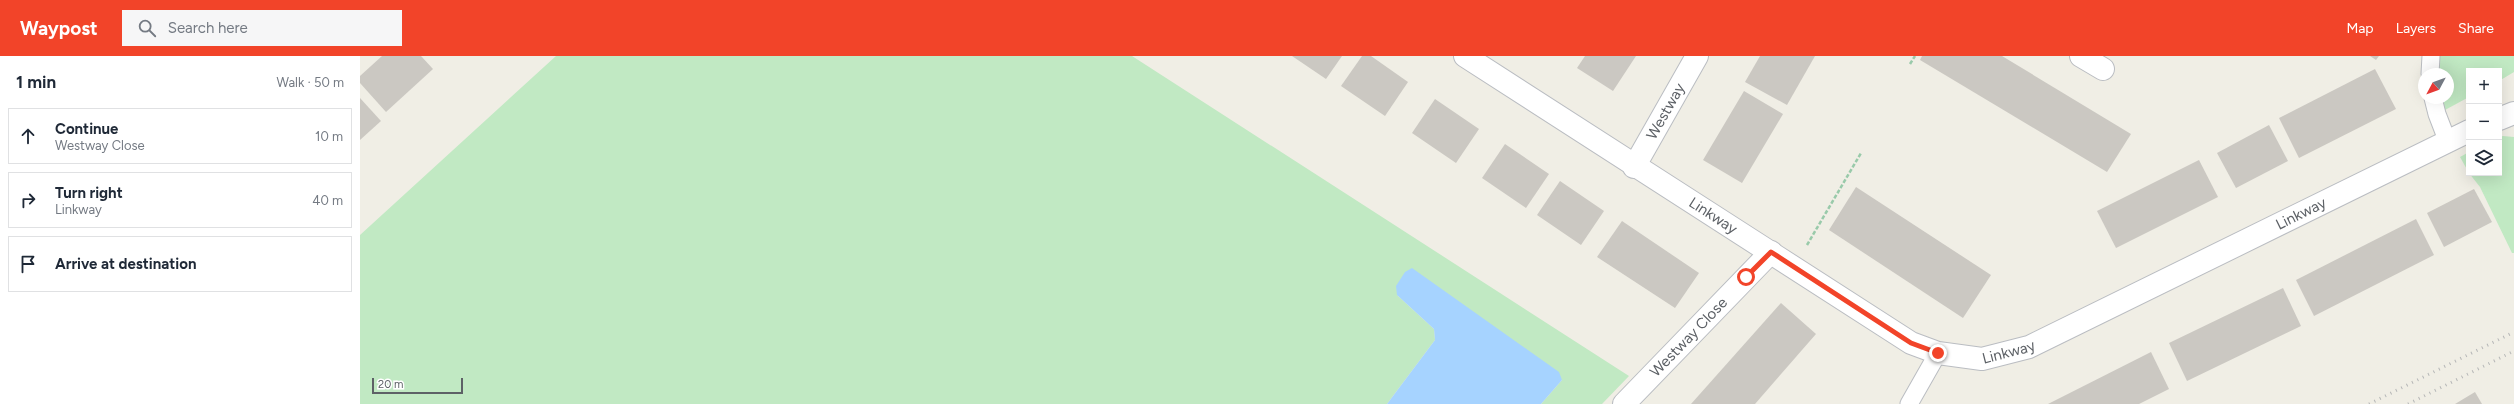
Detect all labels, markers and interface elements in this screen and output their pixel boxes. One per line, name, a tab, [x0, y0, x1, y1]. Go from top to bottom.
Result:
search box	[122, 10, 402, 46]
text: Waypost	[20, 17, 98, 40]
icon: search	[136, 17, 158, 39]
text: Search here	[168, 19, 248, 37]
text: Map	[2346, 20, 2374, 37]
text: Layers	[2396, 20, 2436, 37]
text: Share	[2458, 20, 2494, 37]
north arrow	[2418, 68, 2454, 104]
map controls	[2466, 68, 2502, 176]
button: +	[2466, 68, 2502, 104]
text: 1 min	[16, 72, 56, 92]
text: Walk · 50 m	[276, 75, 344, 90]
street label: Westway	[1643, 80, 1689, 143]
button: −	[2466, 104, 2502, 140]
text: Continue	[55, 120, 118, 138]
icon: ahead	[17, 125, 39, 147]
text: 10 m	[315, 129, 343, 144]
text: Westway Close	[55, 138, 145, 153]
button: layers	[2466, 140, 2502, 176]
text: Turn right	[55, 184, 123, 202]
icon: right	[17, 189, 39, 211]
text: 40 m	[312, 193, 343, 208]
street label: Linkway	[1686, 193, 1741, 238]
street label: Linkway	[2273, 193, 2329, 233]
text: Linkway	[55, 202, 102, 217]
icon: arrive	[17, 253, 39, 275]
text: Arrive at destination	[55, 255, 196, 273]
route start	[1737, 268, 1755, 286]
street label: Westway Close	[1646, 294, 1731, 381]
street label: Linkway	[1980, 336, 2038, 368]
route end	[1929, 344, 1947, 362]
scale bar	[372, 376, 463, 395]
text: 20 m	[378, 378, 403, 391]

